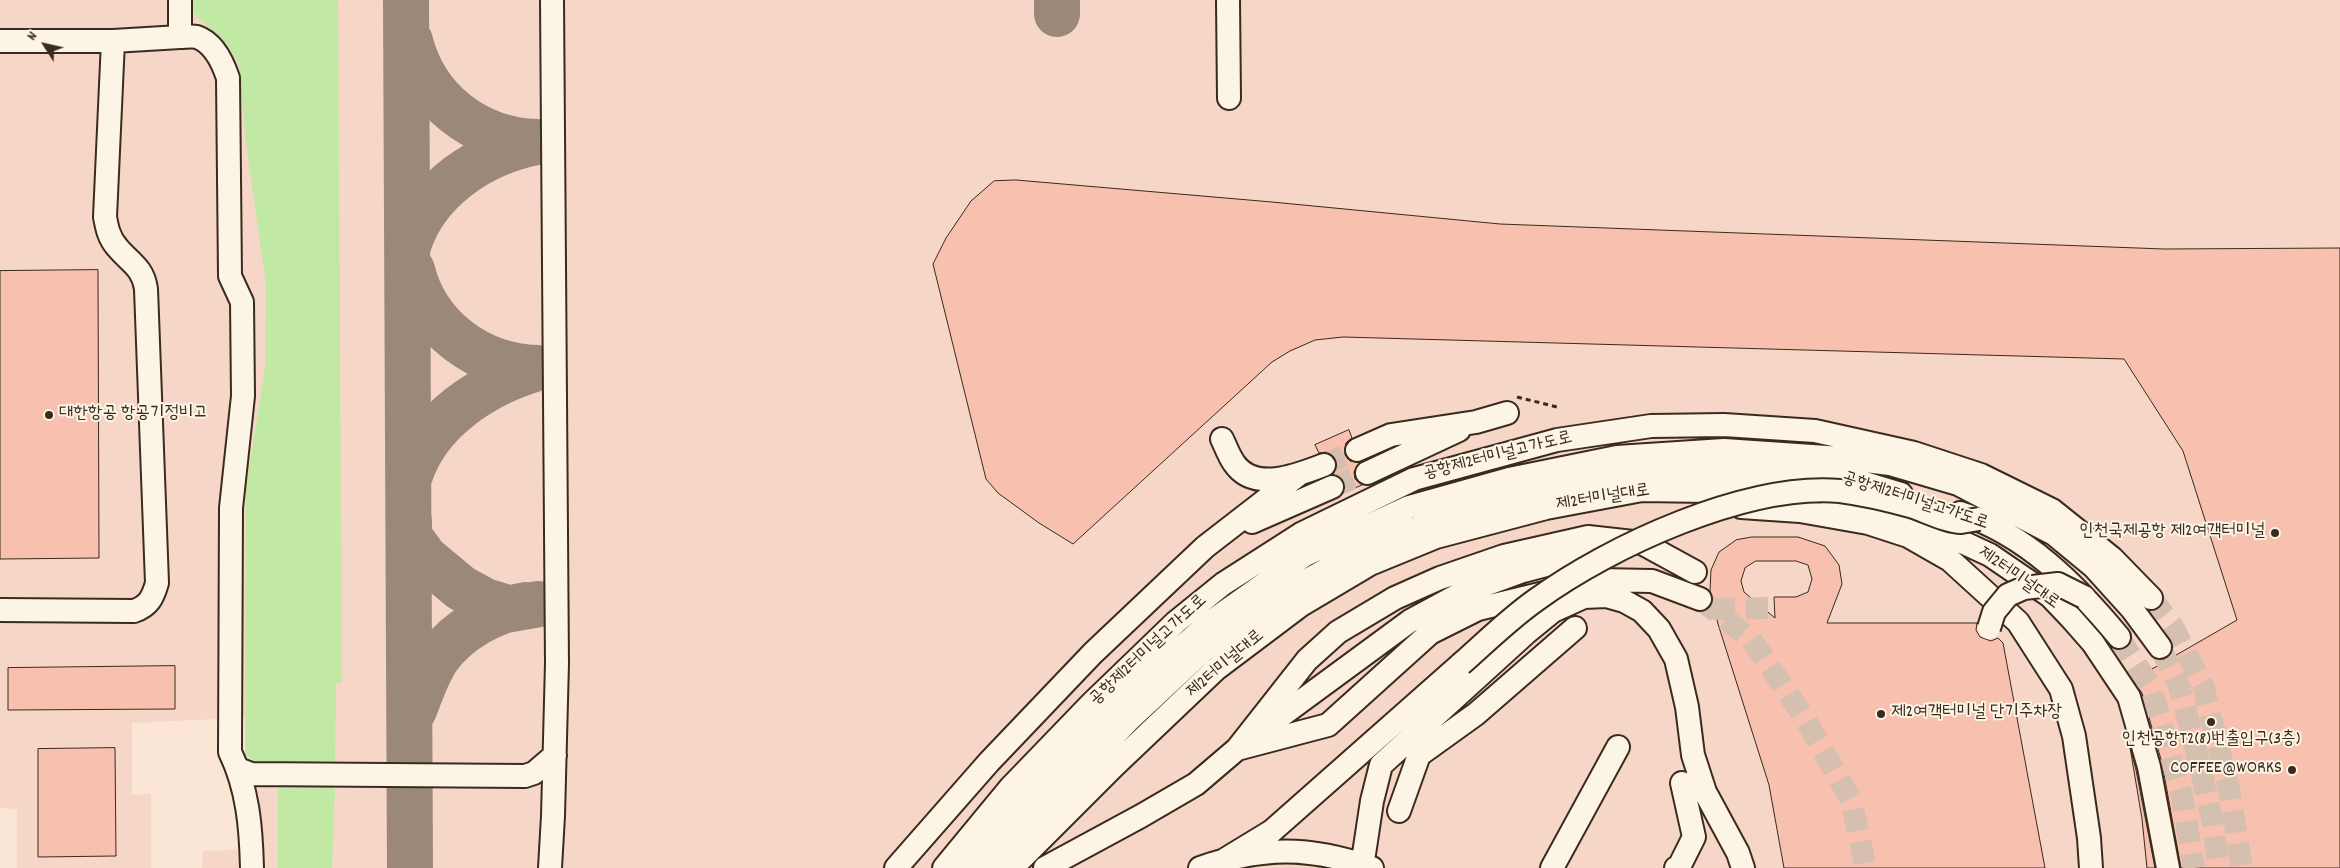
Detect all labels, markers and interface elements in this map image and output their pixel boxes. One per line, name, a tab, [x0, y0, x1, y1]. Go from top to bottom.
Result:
north arrow	[20, 20, 70, 70]
text: N	[23, 28, 43, 45]
place label: 대한항공 항공기정비고	[59, 404, 208, 426]
marker: 대한항공 항공기정비고	[43, 409, 55, 421]
street label: 공항제2터미널고가도로	[1421, 428, 1575, 486]
street label: 공항제2터미널고가도로	[1839, 468, 1991, 536]
street label: 제2터미널대로	[1555, 481, 1651, 517]
place label: 인천국제공항 제2여객터미널	[2079, 522, 2265, 544]
marker: 인천국제공항 제2여객터미널	[2269, 527, 2281, 539]
street label: 제2터미널대로	[1973, 543, 2063, 615]
street label: 공항제2터미널고가도로	[1086, 591, 1212, 711]
street label: 제2터미널대로	[1183, 626, 1269, 704]
place label: 제2여객터미널 단기주차장	[1891, 703, 2062, 725]
marker: 제2여객터미널 단기주차장	[1875, 708, 1887, 720]
marker: 인천공항T2(8)번출입구(3층)	[2205, 716, 2217, 728]
place label: 인천공항T2(8)번출입구(3층)	[2122, 730, 2300, 752]
place label: COFFEE@WORKS	[2170, 759, 2282, 781]
marker: COFFEE@WORKS	[2286, 764, 2298, 776]

